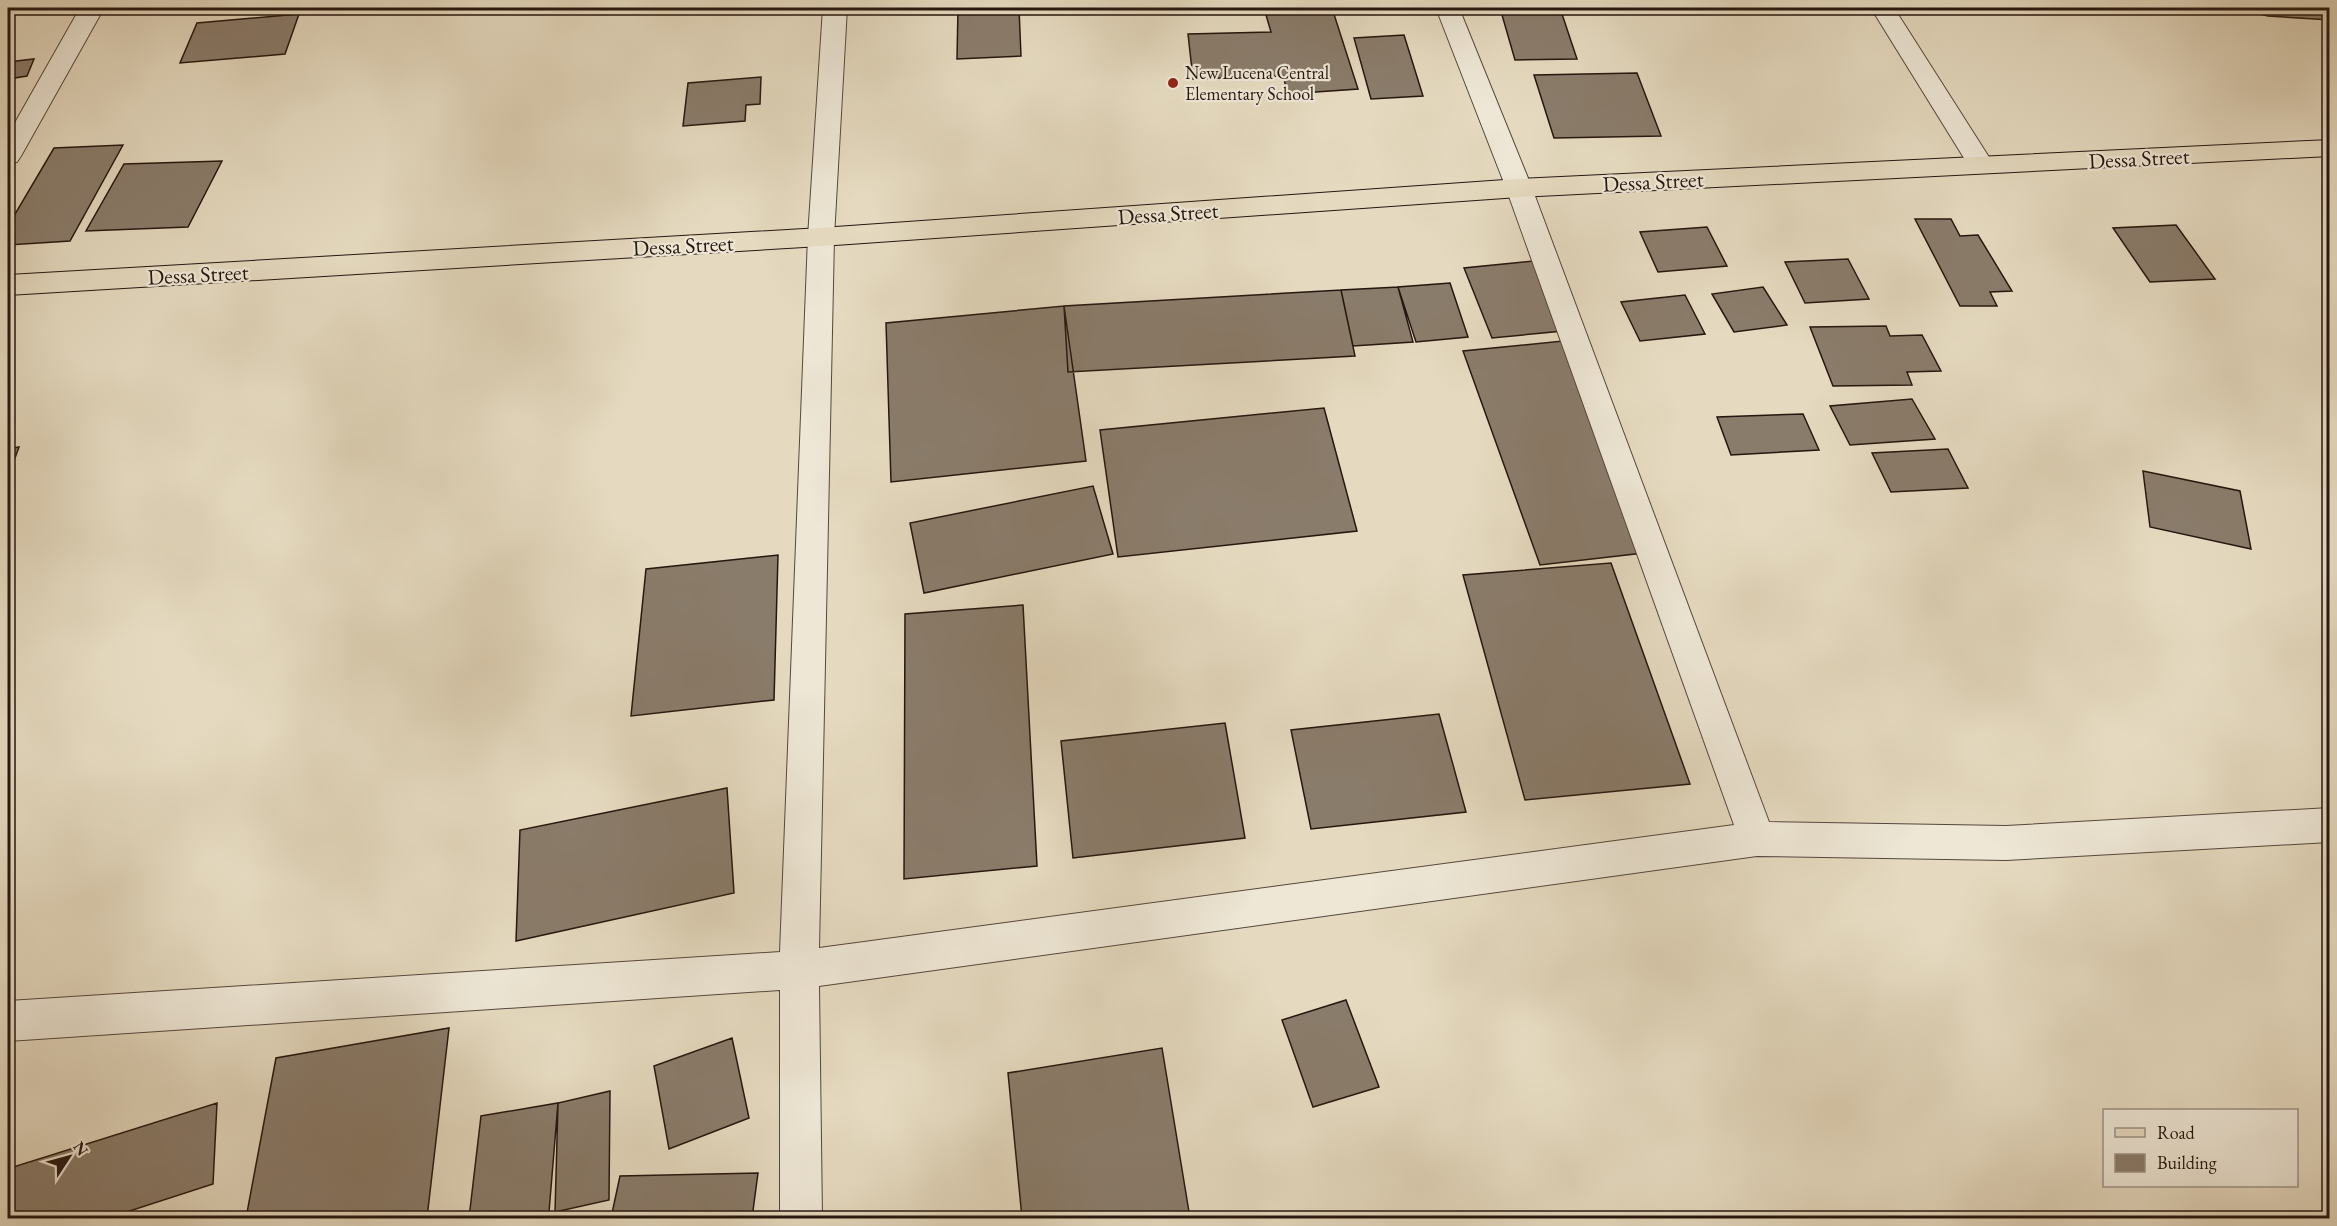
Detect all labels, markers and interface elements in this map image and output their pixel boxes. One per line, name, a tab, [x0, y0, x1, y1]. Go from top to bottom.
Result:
place label: New Lucena Central Elementary School	[1185, 61, 1329, 105]
marker: New Lucena Central Elementary School	[1166, 76, 1180, 90]
street label: Dessa Street	[2088, 141, 2190, 176]
street label: Dessa Street	[1602, 164, 1704, 199]
street label: Dessa Street	[1117, 196, 1219, 231]
street label: Dessa Street	[632, 228, 734, 263]
street label: Dessa Street	[147, 257, 249, 292]
legend	[2103, 1109, 2298, 1187]
text: Road	[2157, 1121, 2196, 1144]
north arrow	[39, 1127, 99, 1187]
text: N	[68, 1137, 93, 1160]
text: Building	[2157, 1151, 2217, 1174]

